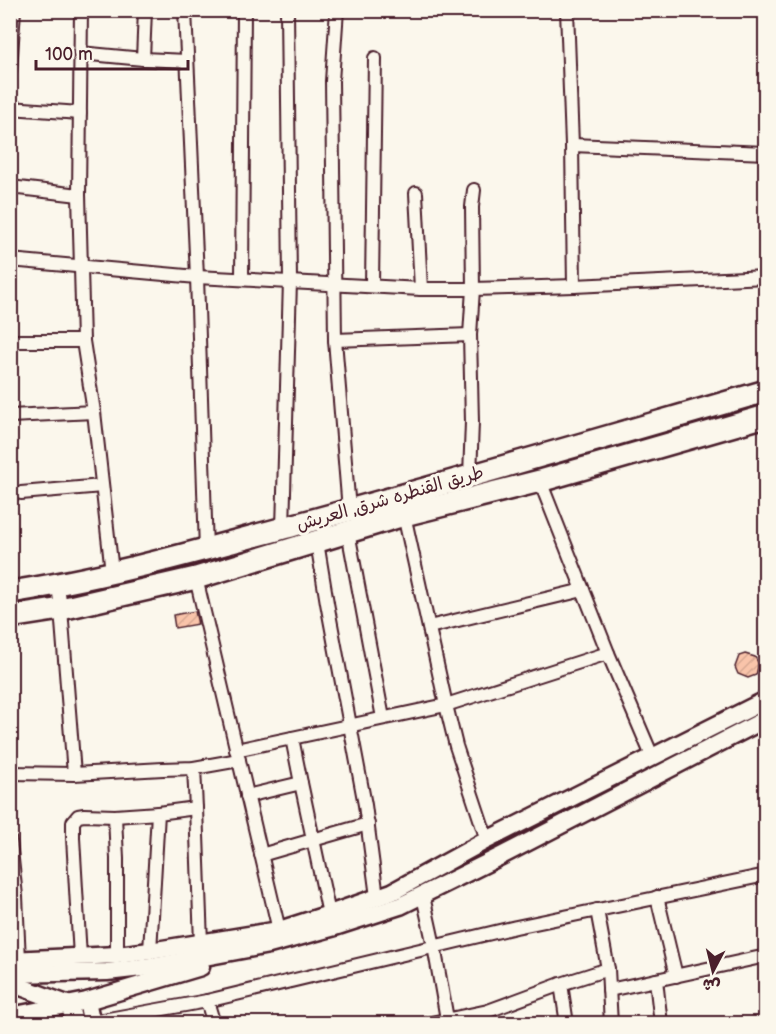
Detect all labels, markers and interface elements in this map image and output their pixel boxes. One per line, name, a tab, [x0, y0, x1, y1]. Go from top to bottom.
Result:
scale bar	[36, 33, 188, 71]
text: 100 m	[45, 44, 93, 65]
street label: طريق القنطره شرق, العريش	[294, 462, 486, 535]
north arrow	[683, 941, 743, 1001]
text: ش	[701, 974, 721, 995]

